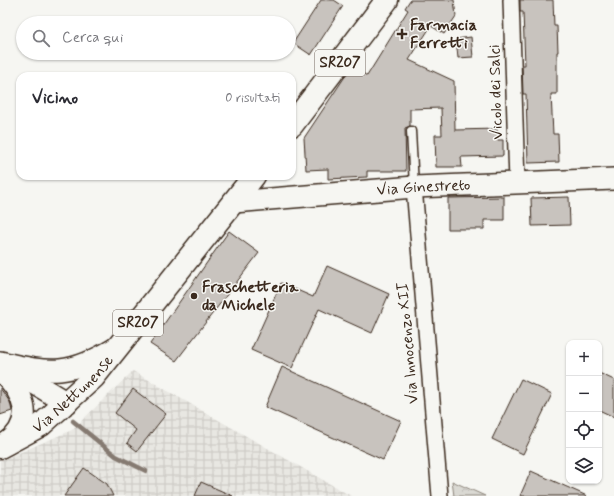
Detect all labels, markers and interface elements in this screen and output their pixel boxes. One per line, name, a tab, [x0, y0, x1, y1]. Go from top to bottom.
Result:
place label: Farmacia Ferretti	[410, 15, 477, 54]
search box	[16, 16, 296, 60]
icon: search	[30, 27, 52, 49]
text: Cerca qui	[62, 28, 123, 48]
marker: Farmacia Ferretti	[397, 29, 407, 39]
street label: Vicolo dei Salci	[484, 44, 508, 140]
road number: SR207	[315, 50, 365, 76]
text: Vicino	[32, 87, 78, 109]
text: 0 risultati	[225, 90, 280, 107]
street label: Via Ginestreto	[376, 174, 471, 201]
place label: Fraschetteria da Michele	[202, 277, 299, 316]
street label: Via Innocenzo XII	[392, 281, 424, 405]
marker: Fraschetteria da Michele	[189, 291, 199, 301]
road number: SR207	[113, 310, 163, 336]
map controls	[566, 340, 602, 484]
button: +	[566, 340, 602, 376]
street label: Via Nettunense	[29, 350, 119, 438]
button: −	[566, 376, 602, 412]
button: locate	[566, 412, 602, 448]
button: layers	[566, 448, 602, 484]

